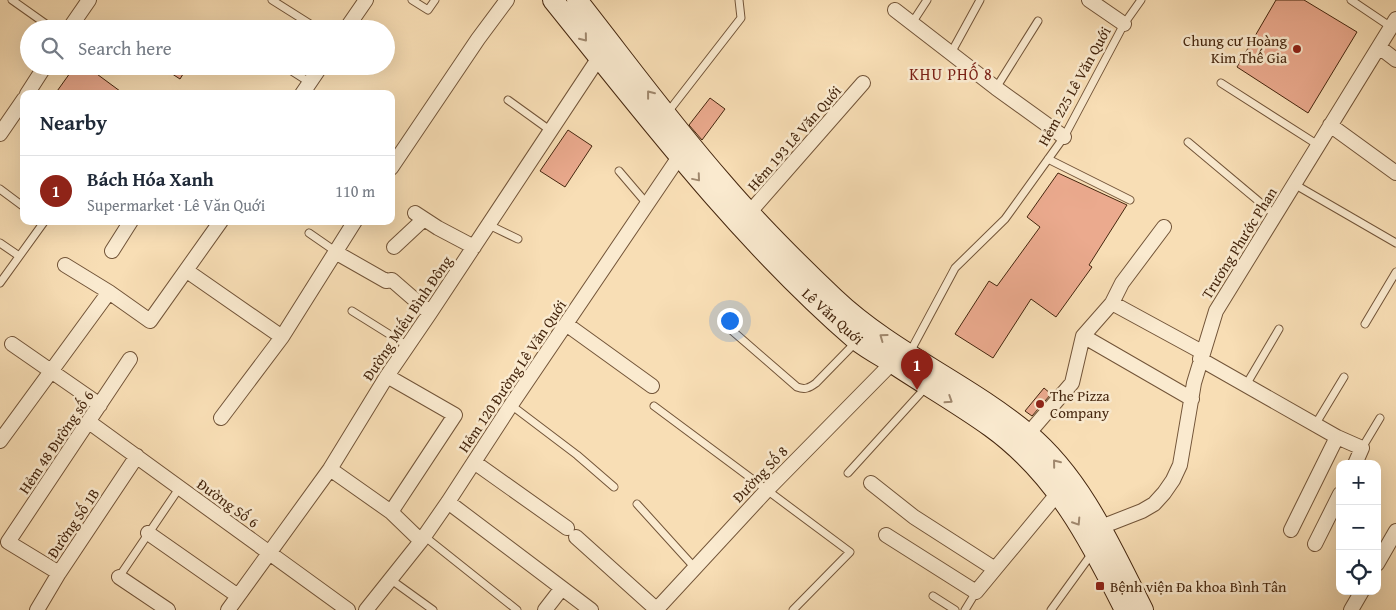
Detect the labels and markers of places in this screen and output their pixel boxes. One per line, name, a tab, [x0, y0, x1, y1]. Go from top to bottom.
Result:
place label: Chung cư Hoàng Kim Thế Gia	[1183, 30, 1288, 68]
marker: Chung cư Hoàng Kim Thế Gia	[1291, 43, 1303, 55]
pin: 1	[901, 349, 933, 390]
place label: The Pizza Company	[1050, 385, 1110, 423]
marker: The Pizza Company	[1034, 398, 1046, 410]
place label: Bệnh viện Đa khoa Bình Tân	[1110, 576, 1287, 597]
marker: Bệnh viện Đa khoa Bình Tân	[1094, 580, 1106, 592]

